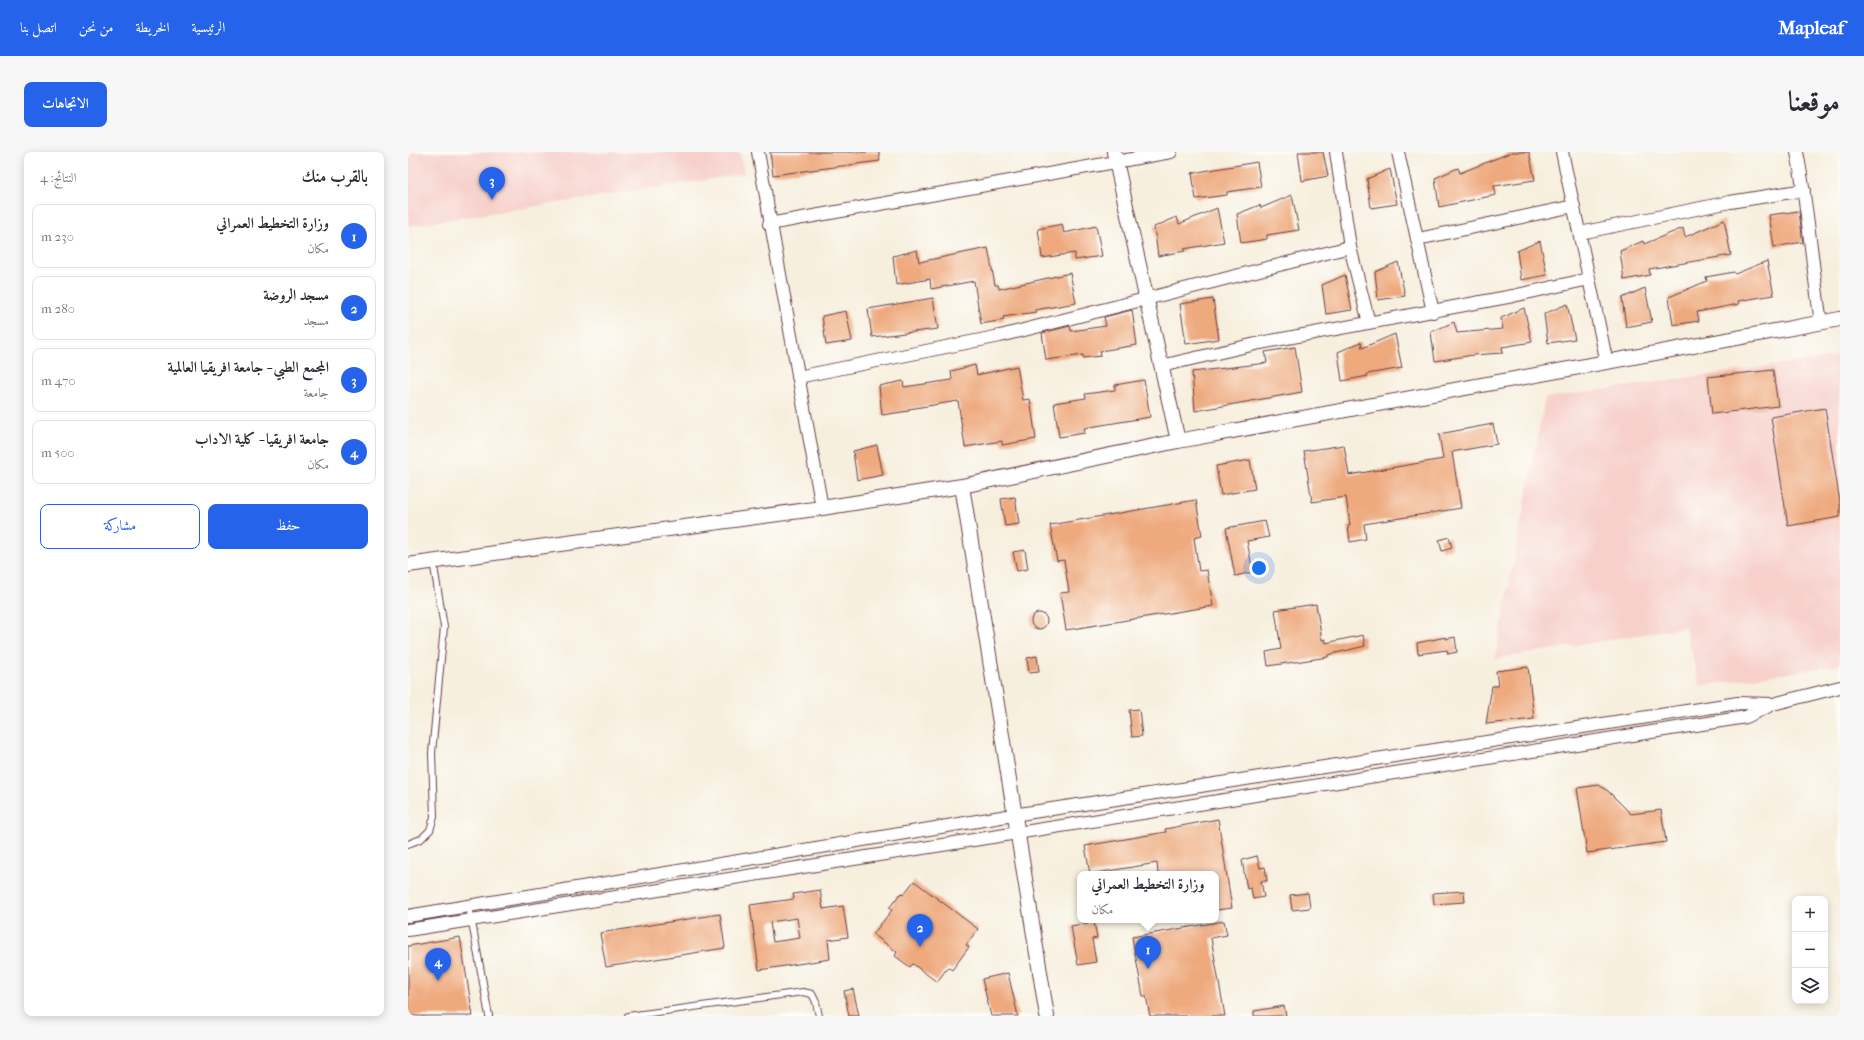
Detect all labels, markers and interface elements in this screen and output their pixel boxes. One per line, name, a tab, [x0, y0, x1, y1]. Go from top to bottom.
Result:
text: Mapleaf	[1778, 17, 1844, 39]
text: اتصل بنا	[20, 19, 57, 36]
text: من نحن	[79, 19, 114, 36]
text: الخريطة	[136, 19, 170, 36]
text: الرئيسية	[192, 19, 225, 36]
button: الاتجاهات	[24, 82, 107, 127]
text: موقعنا	[1788, 85, 1840, 118]
text: بالقرب منك	[302, 166, 368, 186]
pin: 3	[479, 167, 505, 200]
text: النتائج: 4	[40, 170, 76, 185]
text: وزارة التخطيط العمراني	[216, 214, 329, 232]
text: 230 m	[41, 229, 74, 244]
text: 1	[352, 229, 356, 244]
text: مكان	[307, 241, 329, 256]
text: مسجد الروضة	[263, 286, 329, 304]
text: 280 m	[41, 301, 75, 316]
text: 2	[351, 301, 357, 316]
text: مسجد	[303, 313, 329, 328]
text: المجمع الطبي - جامعة افريقيا العالمية	[168, 358, 329, 376]
text: 470 m	[41, 373, 75, 388]
text: 3	[351, 373, 357, 388]
text: جامعة	[303, 385, 329, 400]
text: جامعة افريقيا - كلية الاداب	[195, 430, 329, 448]
text: 500 m	[41, 445, 75, 460]
text: 4	[350, 445, 358, 460]
text: مكان	[307, 457, 329, 472]
button: مشاركة	[40, 504, 200, 549]
button: حفظ	[208, 504, 368, 549]
your location	[1249, 558, 1269, 578]
popup	[1077, 871, 1219, 923]
text: وزارة التخطيط العمراني	[1092, 875, 1204, 893]
map controls	[1792, 896, 1828, 1004]
button: +	[1792, 896, 1828, 932]
text: مكان	[1092, 902, 1113, 917]
pin: 2	[907, 914, 933, 947]
button: −	[1792, 932, 1828, 968]
pin: 1	[1135, 936, 1161, 969]
pin: 4	[425, 948, 451, 981]
button: layers	[1792, 968, 1828, 1004]

